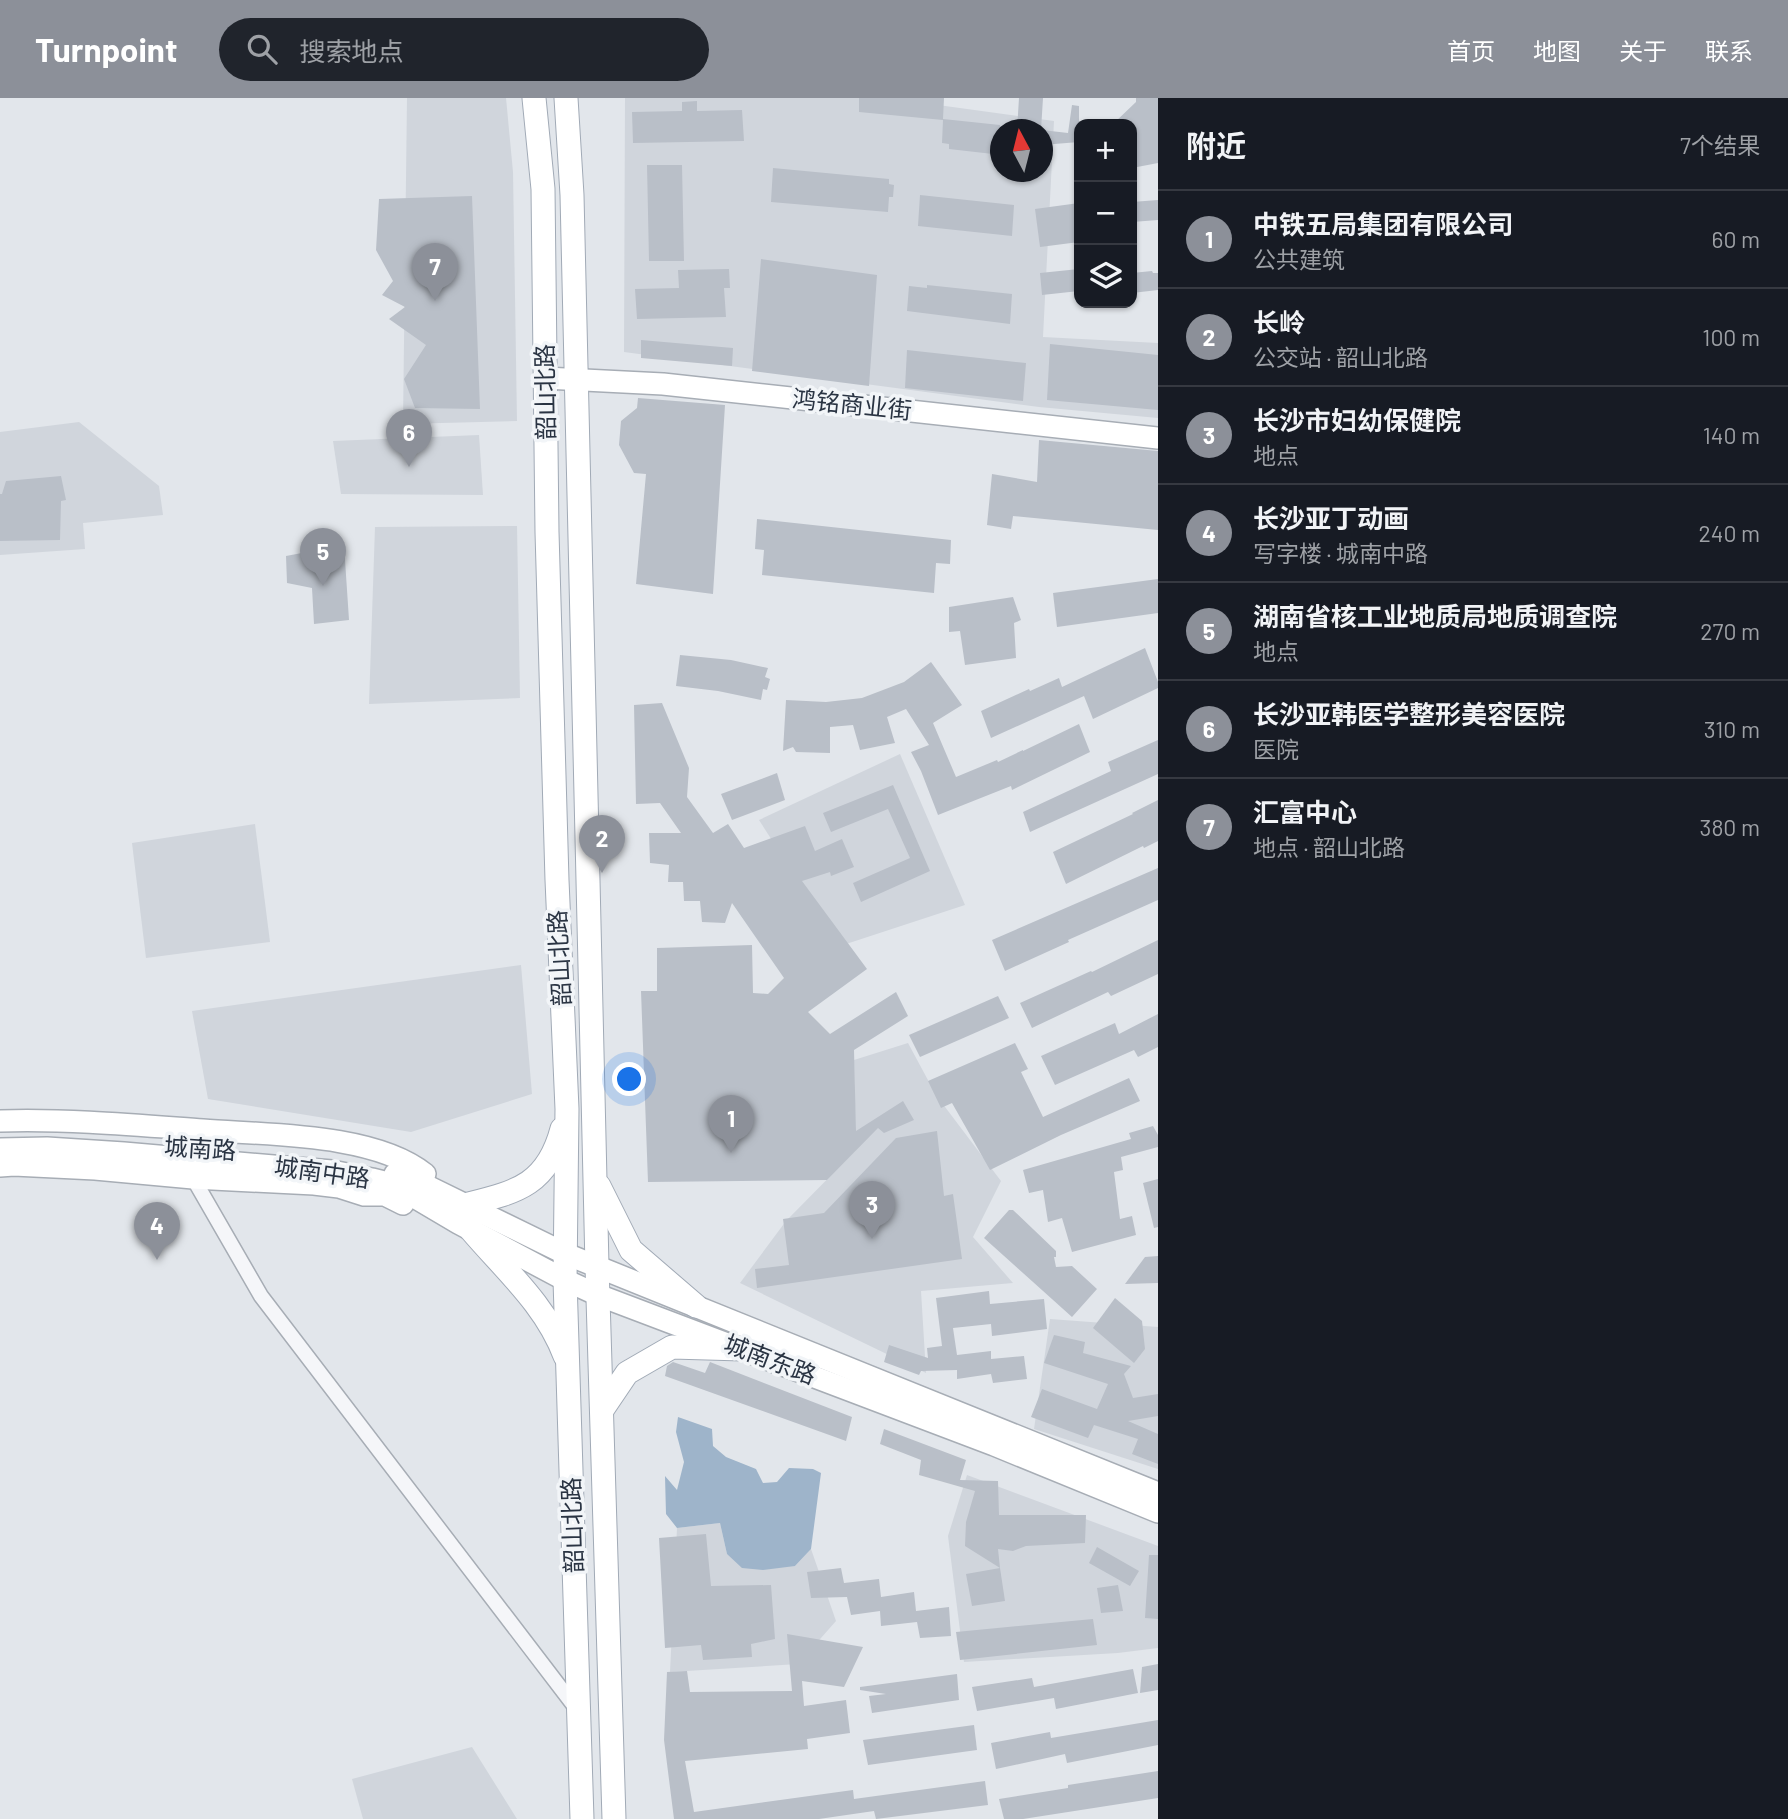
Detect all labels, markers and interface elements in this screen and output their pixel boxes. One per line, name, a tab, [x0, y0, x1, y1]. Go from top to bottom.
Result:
search box	[219, 18, 709, 81]
text: Turnpoint	[35, 29, 177, 69]
icon: search	[243, 30, 281, 68]
text: 搜索地点	[299, 35, 403, 66]
text: 首页	[1447, 36, 1495, 65]
text: 地图	[1533, 36, 1581, 65]
text: 关于	[1619, 36, 1667, 65]
text: 联系	[1705, 36, 1753, 65]
north arrow	[990, 119, 1053, 182]
map controls	[1074, 119, 1137, 308]
button: +	[1074, 119, 1137, 182]
text: 附近	[1186, 127, 1246, 163]
text: 7个结果	[1680, 131, 1760, 159]
button: −	[1074, 182, 1137, 245]
text: 中铁五局集团有限公司	[1253, 208, 1513, 239]
text: 1	[1205, 225, 1213, 253]
text: 60 m	[1712, 225, 1760, 253]
pin: 7	[412, 243, 458, 301]
button: layers	[1074, 245, 1137, 308]
text: 公共建筑	[1253, 245, 1345, 273]
text: 长岭	[1253, 306, 1305, 337]
text: 2	[1203, 323, 1215, 351]
text: 100 m	[1702, 323, 1760, 351]
text: 公交站 · 韶山北路	[1253, 343, 1428, 371]
street label: 韶山北路	[529, 344, 560, 440]
street label: 鸿铭商业街	[791, 383, 913, 424]
text: 长沙市妇幼保健院	[1253, 404, 1461, 435]
pin: 6	[386, 409, 432, 467]
text: 3	[1203, 421, 1215, 449]
text: 140 m	[1703, 421, 1760, 449]
text: 地点	[1253, 441, 1299, 469]
text: 长沙亚丁动画	[1253, 502, 1409, 533]
text: 4	[1202, 519, 1216, 547]
text: 240 m	[1698, 519, 1760, 547]
pin: 5	[300, 528, 346, 586]
text: 写字楼 · 城南中路	[1253, 539, 1428, 567]
text: 湖南省核工业地质局地质调查院	[1253, 600, 1617, 631]
text: 5	[1203, 617, 1215, 645]
text: 270 m	[1700, 617, 1760, 645]
text: 地点	[1253, 637, 1299, 665]
text: 长沙亚韩医学整形美容医院	[1253, 698, 1565, 729]
text: 6	[1203, 715, 1215, 743]
text: 310 m	[1704, 715, 1760, 743]
text: 医院	[1253, 735, 1299, 763]
text: 汇富中心	[1253, 796, 1357, 827]
text: 7	[1203, 813, 1215, 841]
text: 380 m	[1700, 813, 1760, 841]
pin: 2	[579, 815, 625, 873]
text: 地点 · 韶山北路	[1253, 833, 1405, 861]
street label: 韶山北路	[542, 909, 575, 1007]
your location	[612, 1062, 646, 1096]
pin: 1	[708, 1095, 754, 1153]
street label: 城南路	[163, 1131, 237, 1164]
street label: 城南中路	[273, 1150, 372, 1193]
pin: 3	[849, 1181, 895, 1239]
pin: 4	[134, 1202, 180, 1260]
street label: 城南东路	[721, 1328, 821, 1389]
street label: 韶山北路	[555, 1477, 588, 1574]

